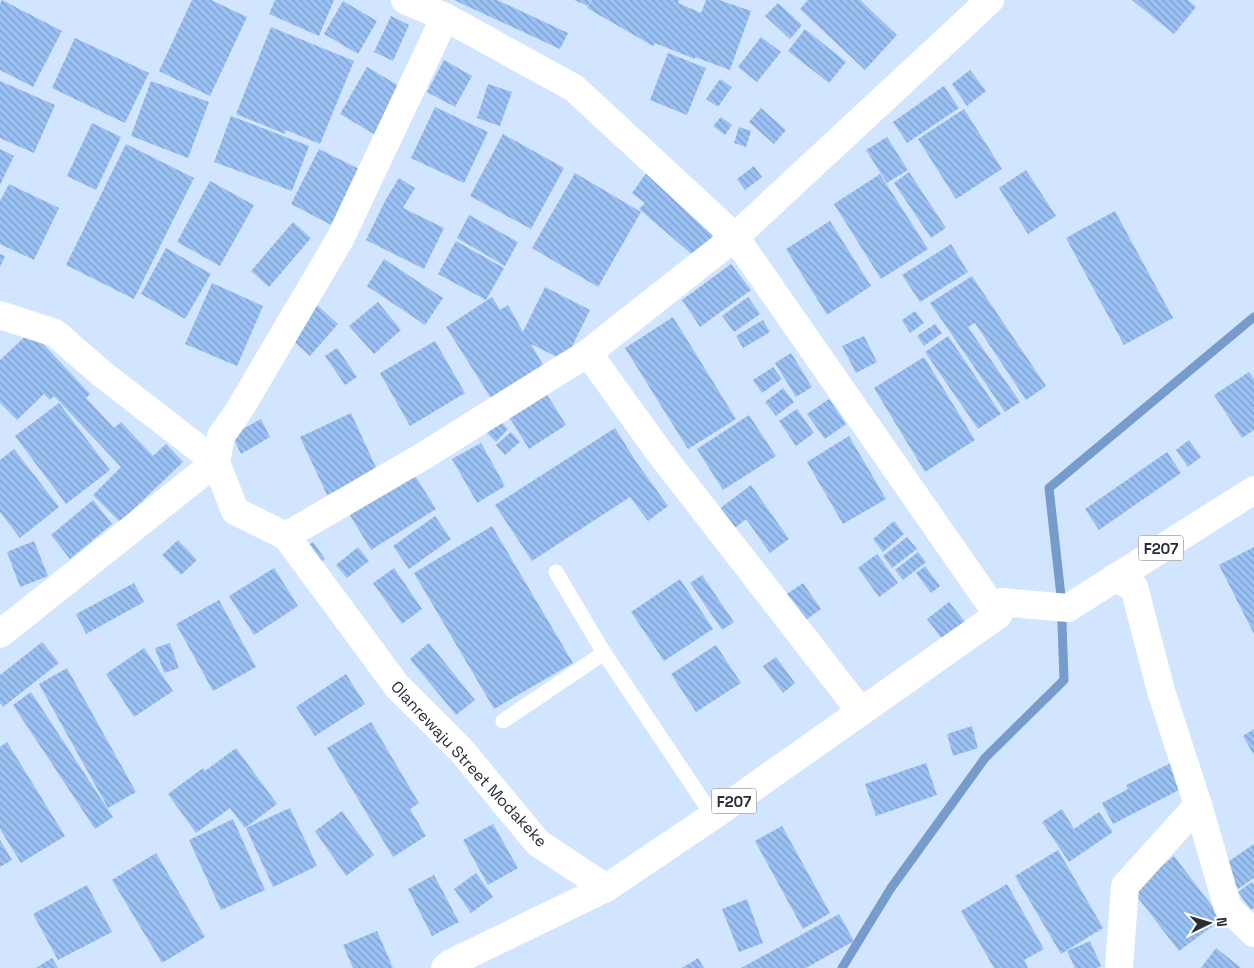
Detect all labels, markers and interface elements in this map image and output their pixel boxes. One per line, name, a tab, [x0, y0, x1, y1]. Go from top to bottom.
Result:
road number: F207	[1138, 536, 1184, 560]
street label: Olanrewaju Street Modakeke	[386, 676, 552, 852]
road number: F207	[712, 788, 756, 814]
north arrow	[1184, 898, 1234, 948]
text: N	[1213, 916, 1231, 927]

